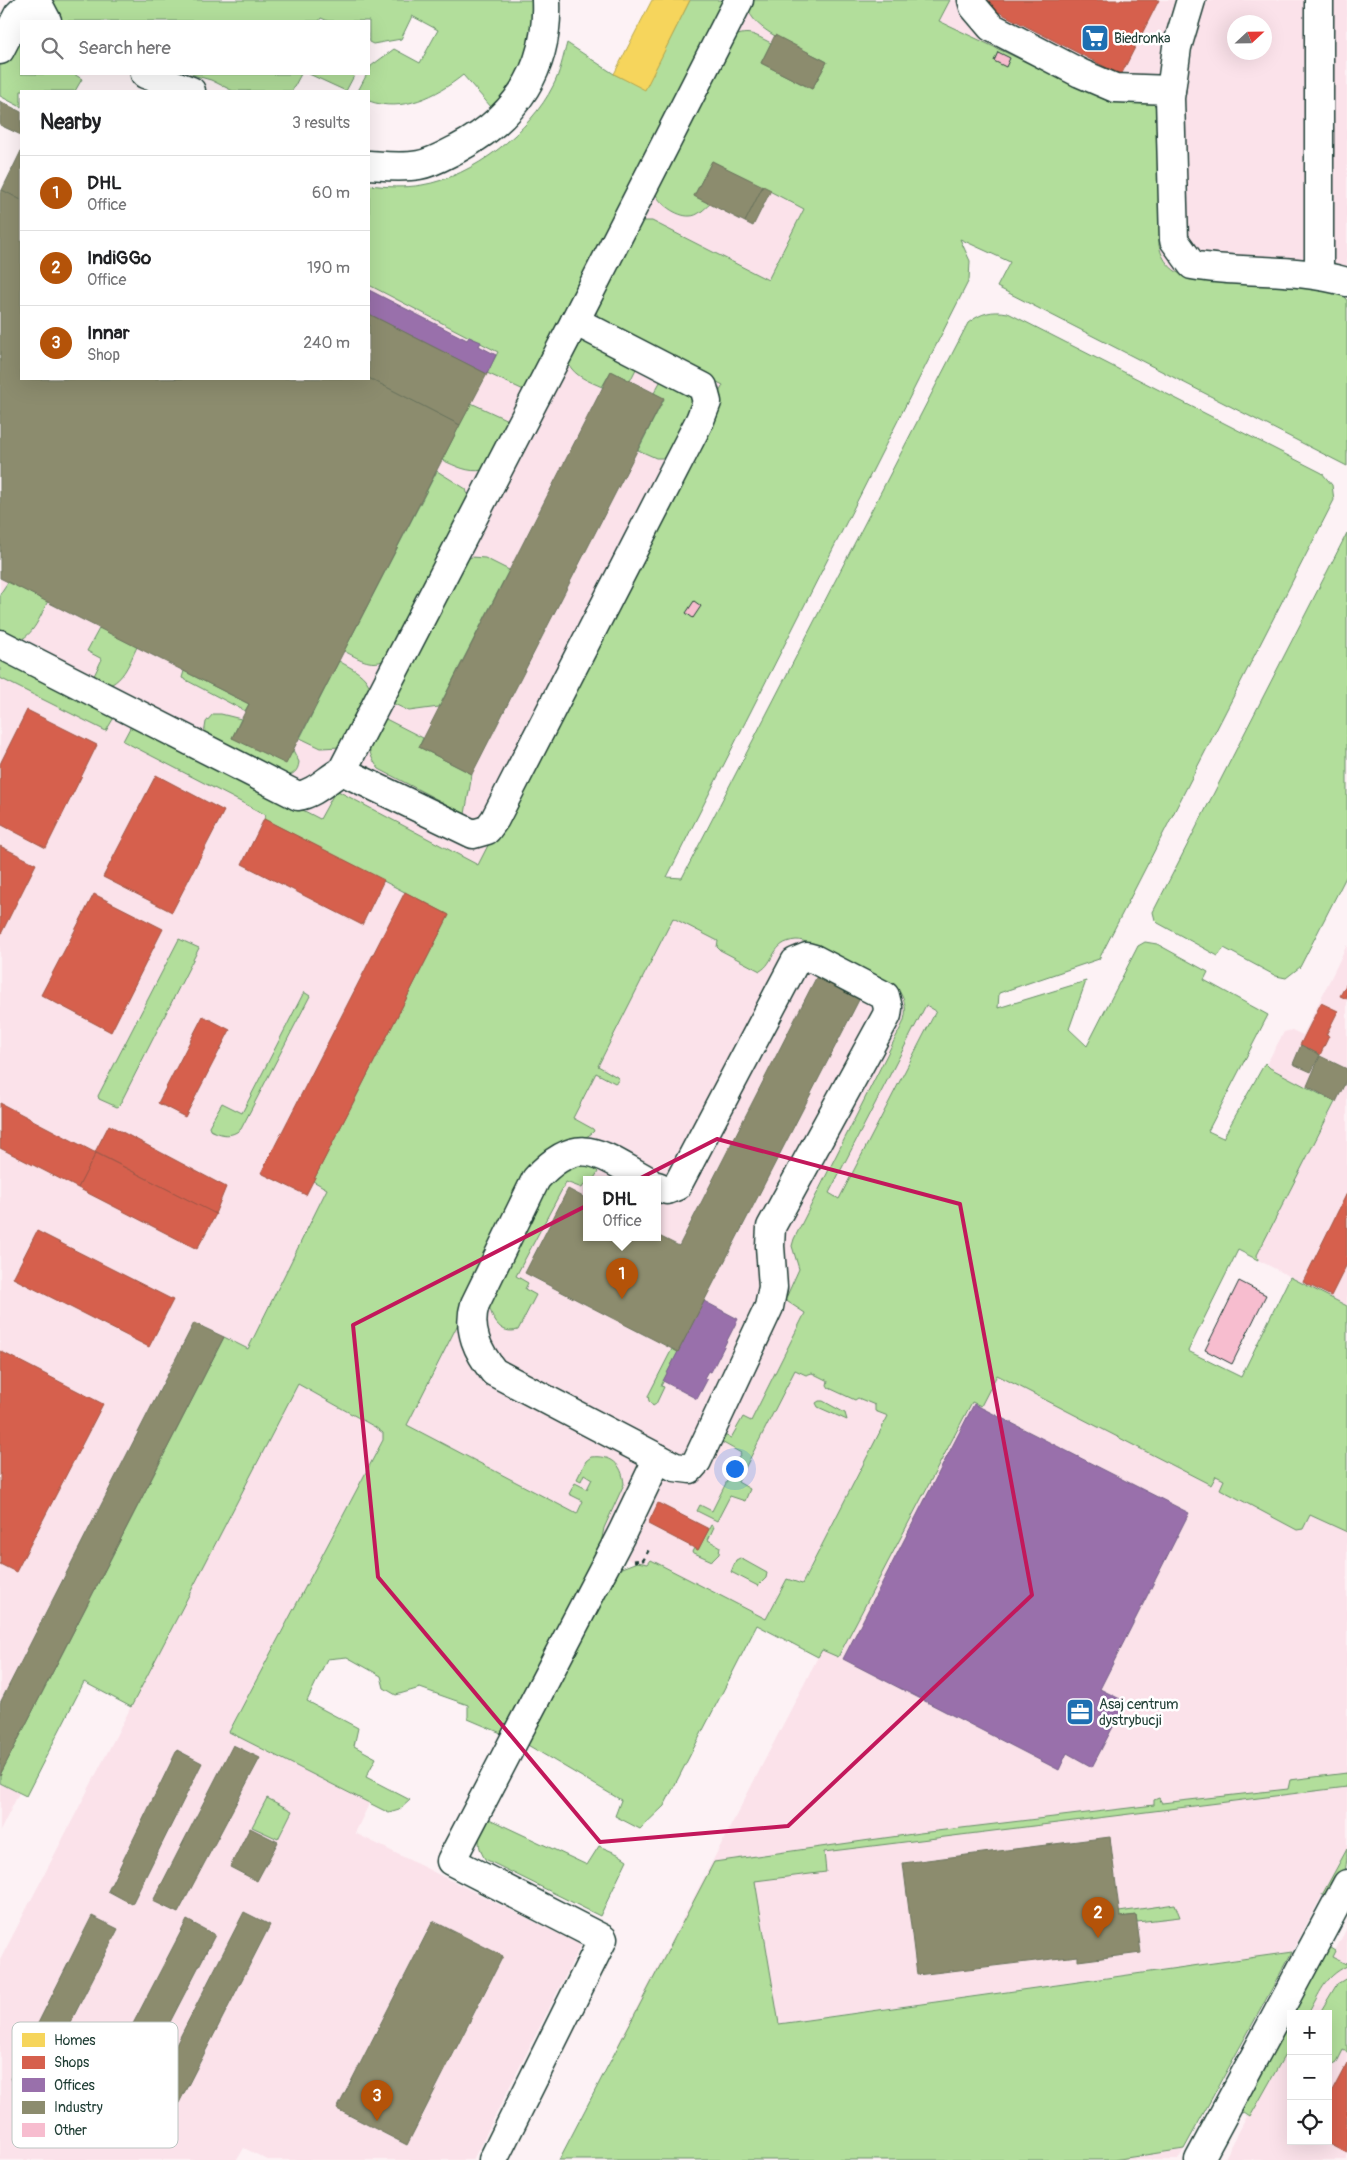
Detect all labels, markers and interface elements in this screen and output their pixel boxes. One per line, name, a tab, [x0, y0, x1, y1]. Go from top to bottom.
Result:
north arrow	[1227, 15, 1272, 60]
search box	[20, 20, 370, 75]
supermarket icon: Biedronka	[1080, 23, 1110, 53]
place label: Biedronka	[1114, 30, 1171, 47]
icon: search	[38, 34, 66, 62]
text: Search here	[78, 36, 171, 60]
text: Nearby	[40, 109, 101, 136]
text: 3 results	[292, 113, 350, 133]
text: DHL	[87, 171, 122, 195]
text: 1	[53, 183, 59, 203]
text: 60 m	[312, 183, 350, 203]
text: Office	[87, 195, 127, 215]
text: IndiGGo	[87, 246, 151, 270]
text: 2	[52, 258, 60, 278]
text: 190 m	[307, 258, 350, 278]
text: Office	[87, 270, 127, 290]
text: Innar	[87, 321, 129, 345]
text: 3	[52, 333, 60, 353]
text: 240 m	[303, 333, 350, 353]
text: Shop	[87, 345, 120, 365]
popup	[583, 1176, 661, 1241]
text: DHL	[602, 1187, 637, 1211]
text: Office	[602, 1211, 642, 1231]
pin: 1	[606, 1258, 638, 1299]
your location	[722, 1456, 748, 1482]
place label: Asaj centrum dystrybucji	[1099, 1696, 1178, 1729]
office icon: Asaj centrum dystrybucji	[1065, 1697, 1095, 1727]
pin: 2	[1082, 1897, 1114, 1938]
map controls	[1287, 2010, 1332, 2145]
button: +	[1287, 2010, 1332, 2055]
legend	[12, 2022, 178, 2148]
text: Homes	[54, 2032, 96, 2049]
text: Shops	[54, 2054, 90, 2071]
button: −	[1287, 2055, 1332, 2100]
text: Offices	[54, 2077, 96, 2094]
pin: 3	[361, 2080, 393, 2121]
text: Industry	[54, 2099, 103, 2116]
button: locate	[1287, 2100, 1332, 2145]
text: Other	[54, 2122, 87, 2139]

